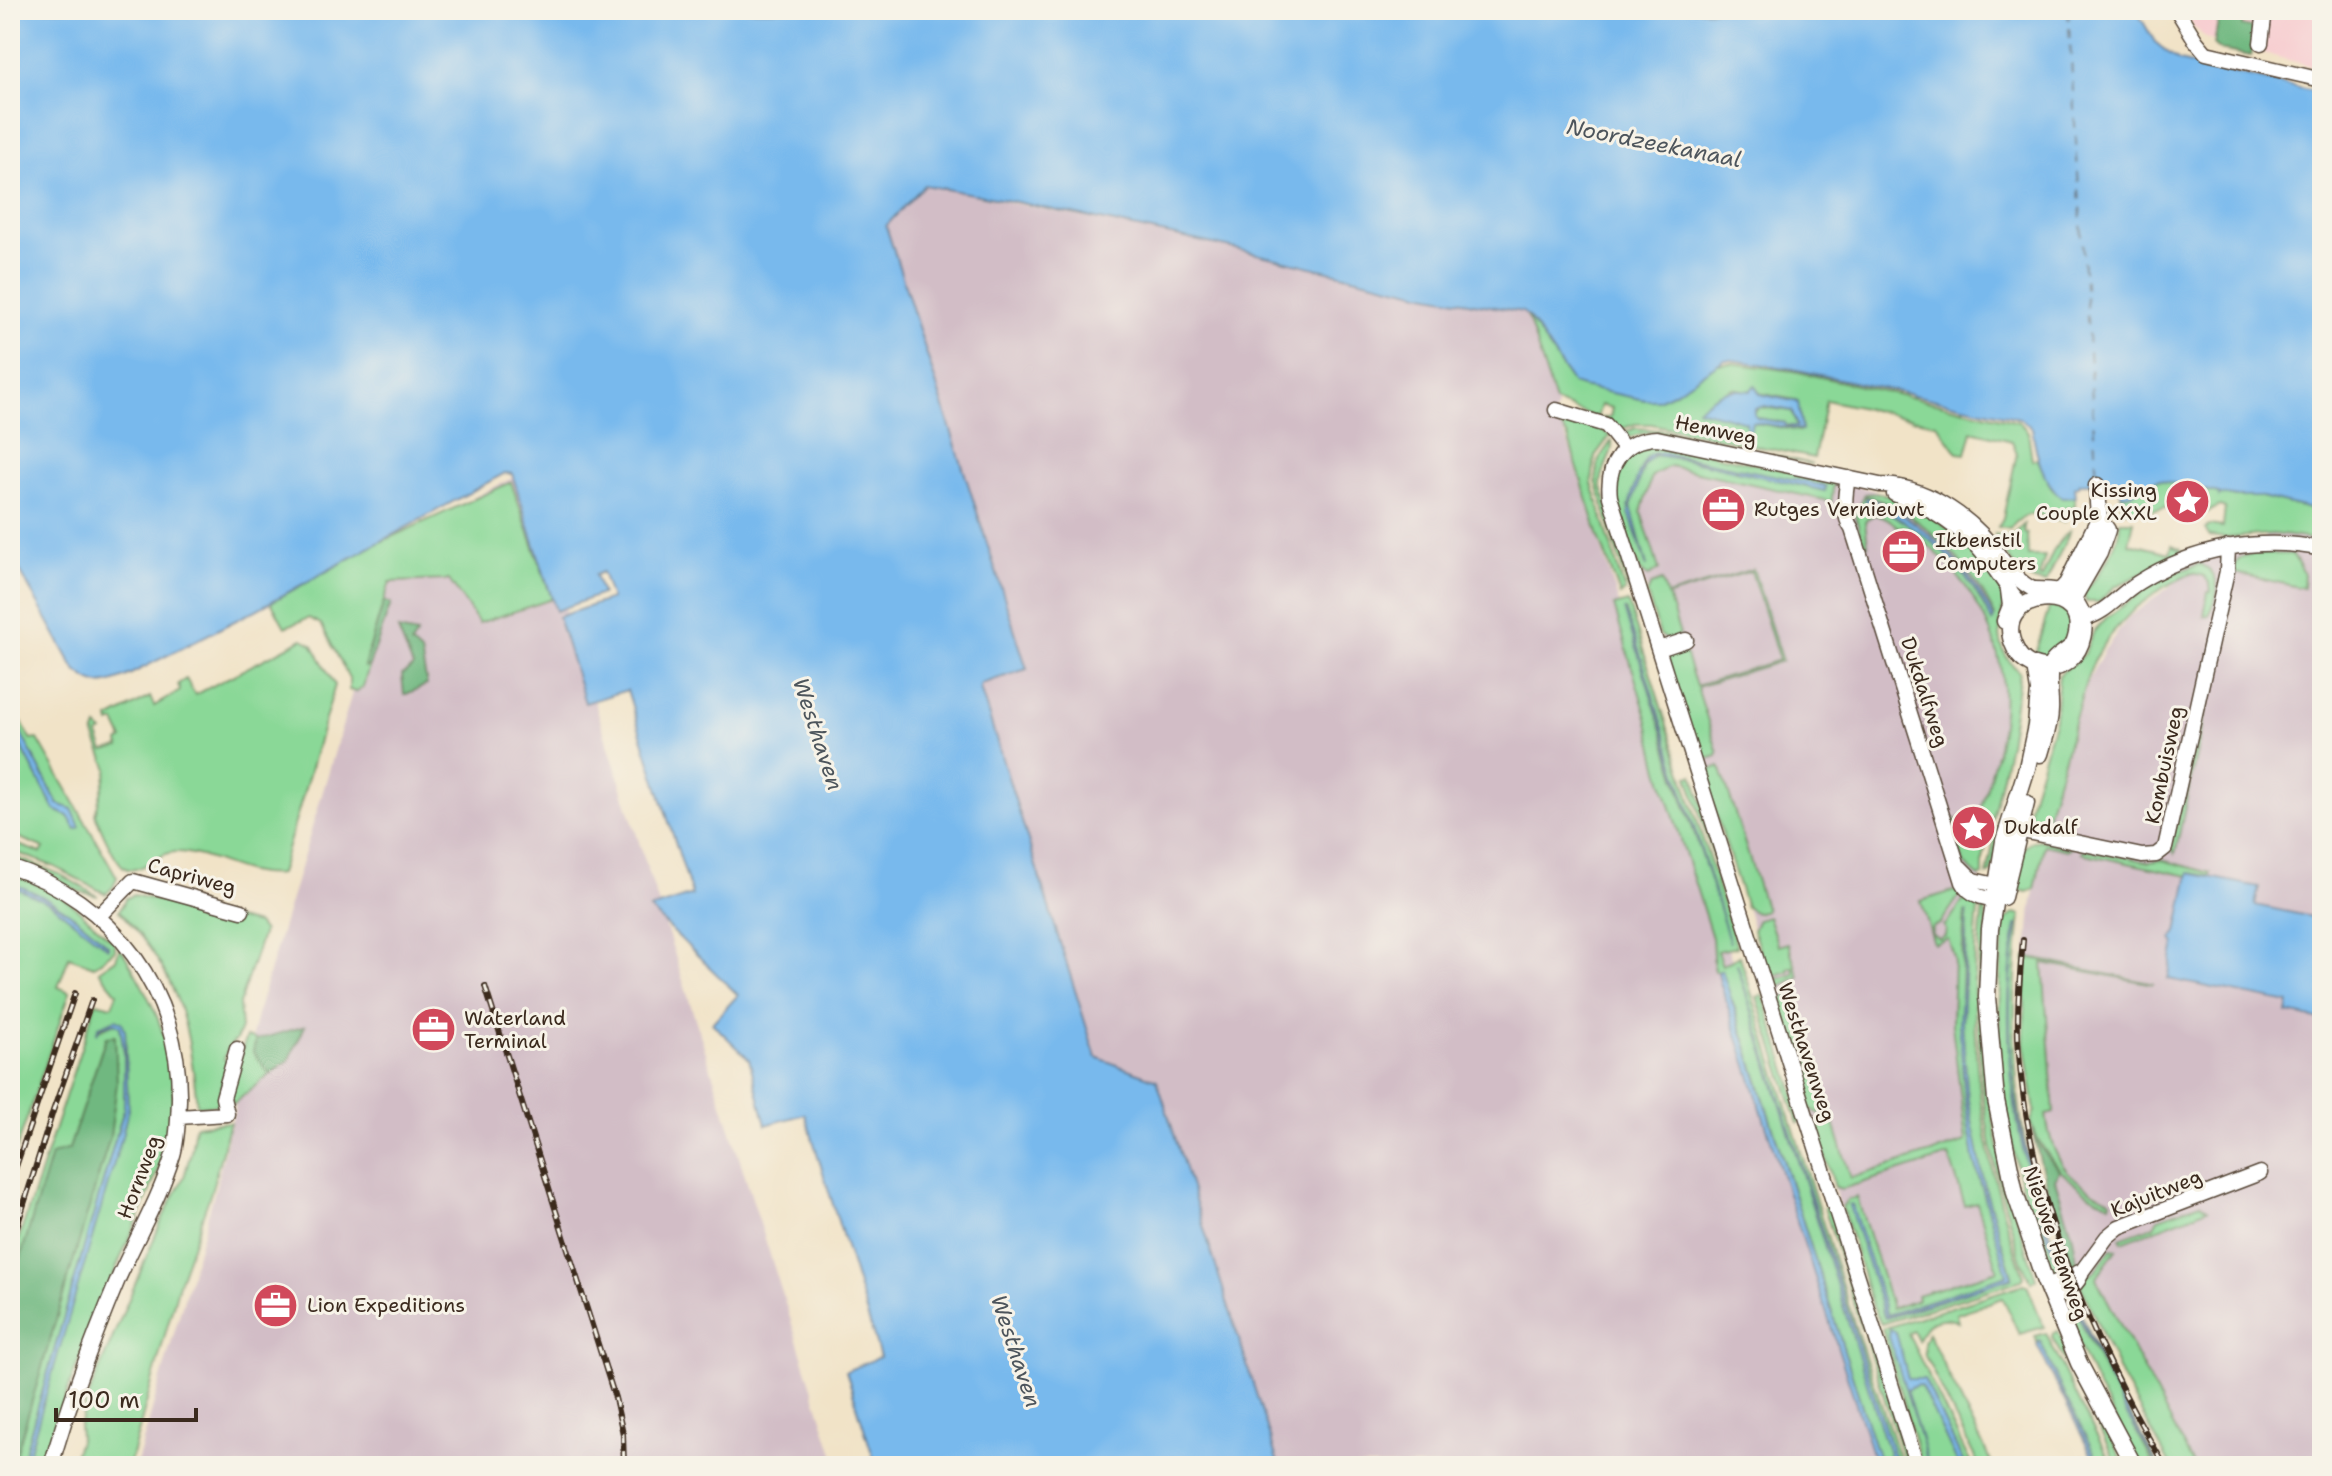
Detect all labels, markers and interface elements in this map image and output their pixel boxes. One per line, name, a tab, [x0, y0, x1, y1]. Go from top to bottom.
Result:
water label: Noordzeekanaal	[1564, 112, 1744, 174]
street label: Hemweg	[1673, 409, 1759, 451]
place label: Kissing Couple XXXL	[2036, 477, 2157, 526]
place icon: Kissing Couple XXXL	[2164, 478, 2212, 526]
office icon: Rutges Vernieuwt	[1699, 485, 1747, 533]
place label: Rutges Vernieuwt	[1754, 496, 1925, 522]
office icon: Ikbenstil Computers	[1880, 527, 1928, 575]
place label: Ikbenstil Computers	[1935, 527, 2036, 576]
street label: Dukdalfweg	[1895, 634, 1955, 750]
water label: Westhaven	[786, 674, 850, 794]
street label: Kombuisweg	[2139, 704, 2189, 826]
place icon: Dukdalf	[1949, 803, 1997, 851]
place label: Dukdalf	[2004, 814, 2079, 840]
street label: Capriweg	[145, 852, 239, 900]
street label: Westhavenweg	[1772, 979, 1842, 1125]
office icon: Waterland Terminal	[409, 1005, 457, 1053]
place label: Waterland Terminal	[464, 1005, 566, 1054]
street label: Hornweg	[111, 1131, 167, 1223]
street label: Nieuwe Hemweg	[2017, 1162, 2095, 1324]
street label: Kajuitweg	[2107, 1163, 2205, 1223]
office icon: Lion Expeditions	[252, 1281, 300, 1329]
water label: Westhaven	[984, 1291, 1048, 1411]
place label: Lion Expeditions	[307, 1292, 465, 1318]
scale bar	[56, 1372, 196, 1422]
text: 100 m	[68, 1384, 140, 1416]

